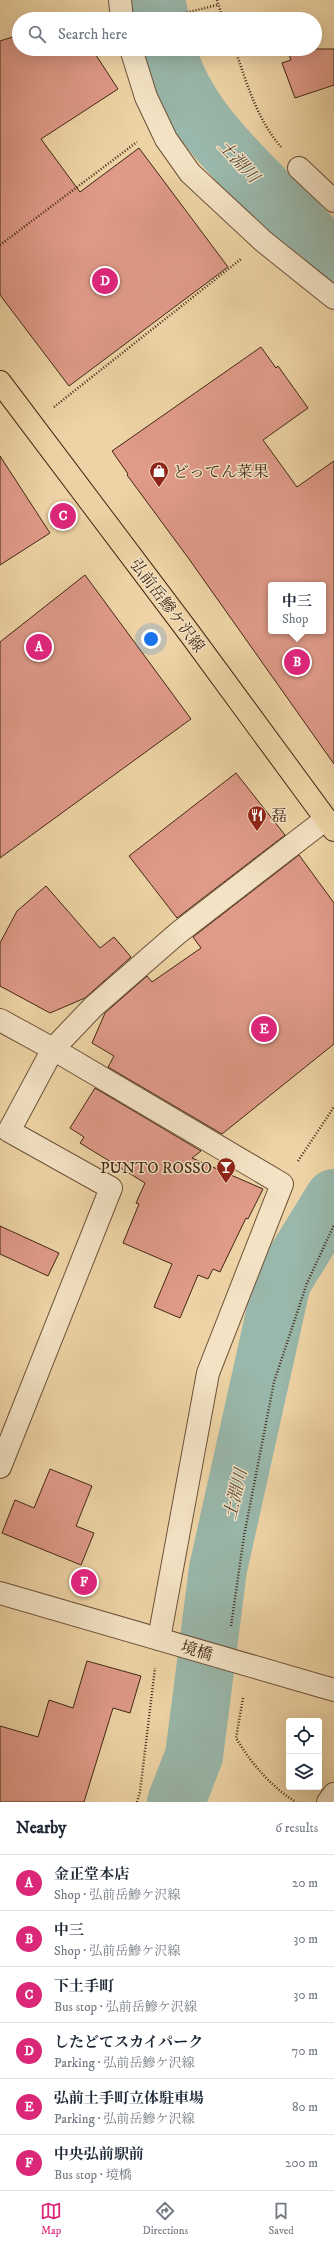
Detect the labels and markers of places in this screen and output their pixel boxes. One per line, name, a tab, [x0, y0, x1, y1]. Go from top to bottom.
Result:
pin: D	[92, 266, 118, 296]
shop icon: どってん菜果	[148, 460, 170, 488]
place label: どってん菜果	[173, 462, 269, 482]
pin: C	[50, 501, 76, 531]
pin: A	[26, 632, 52, 662]
pin: B	[284, 647, 310, 677]
restaurant icon: 磊	[246, 804, 268, 832]
place label: 磊	[271, 806, 287, 826]
pin: E	[251, 1014, 277, 1044]
bar icon: PUNTO ROSSO	[215, 1156, 237, 1184]
place label: PUNTO ROSSO	[100, 1158, 212, 1178]
pin: F	[71, 1567, 97, 1597]

